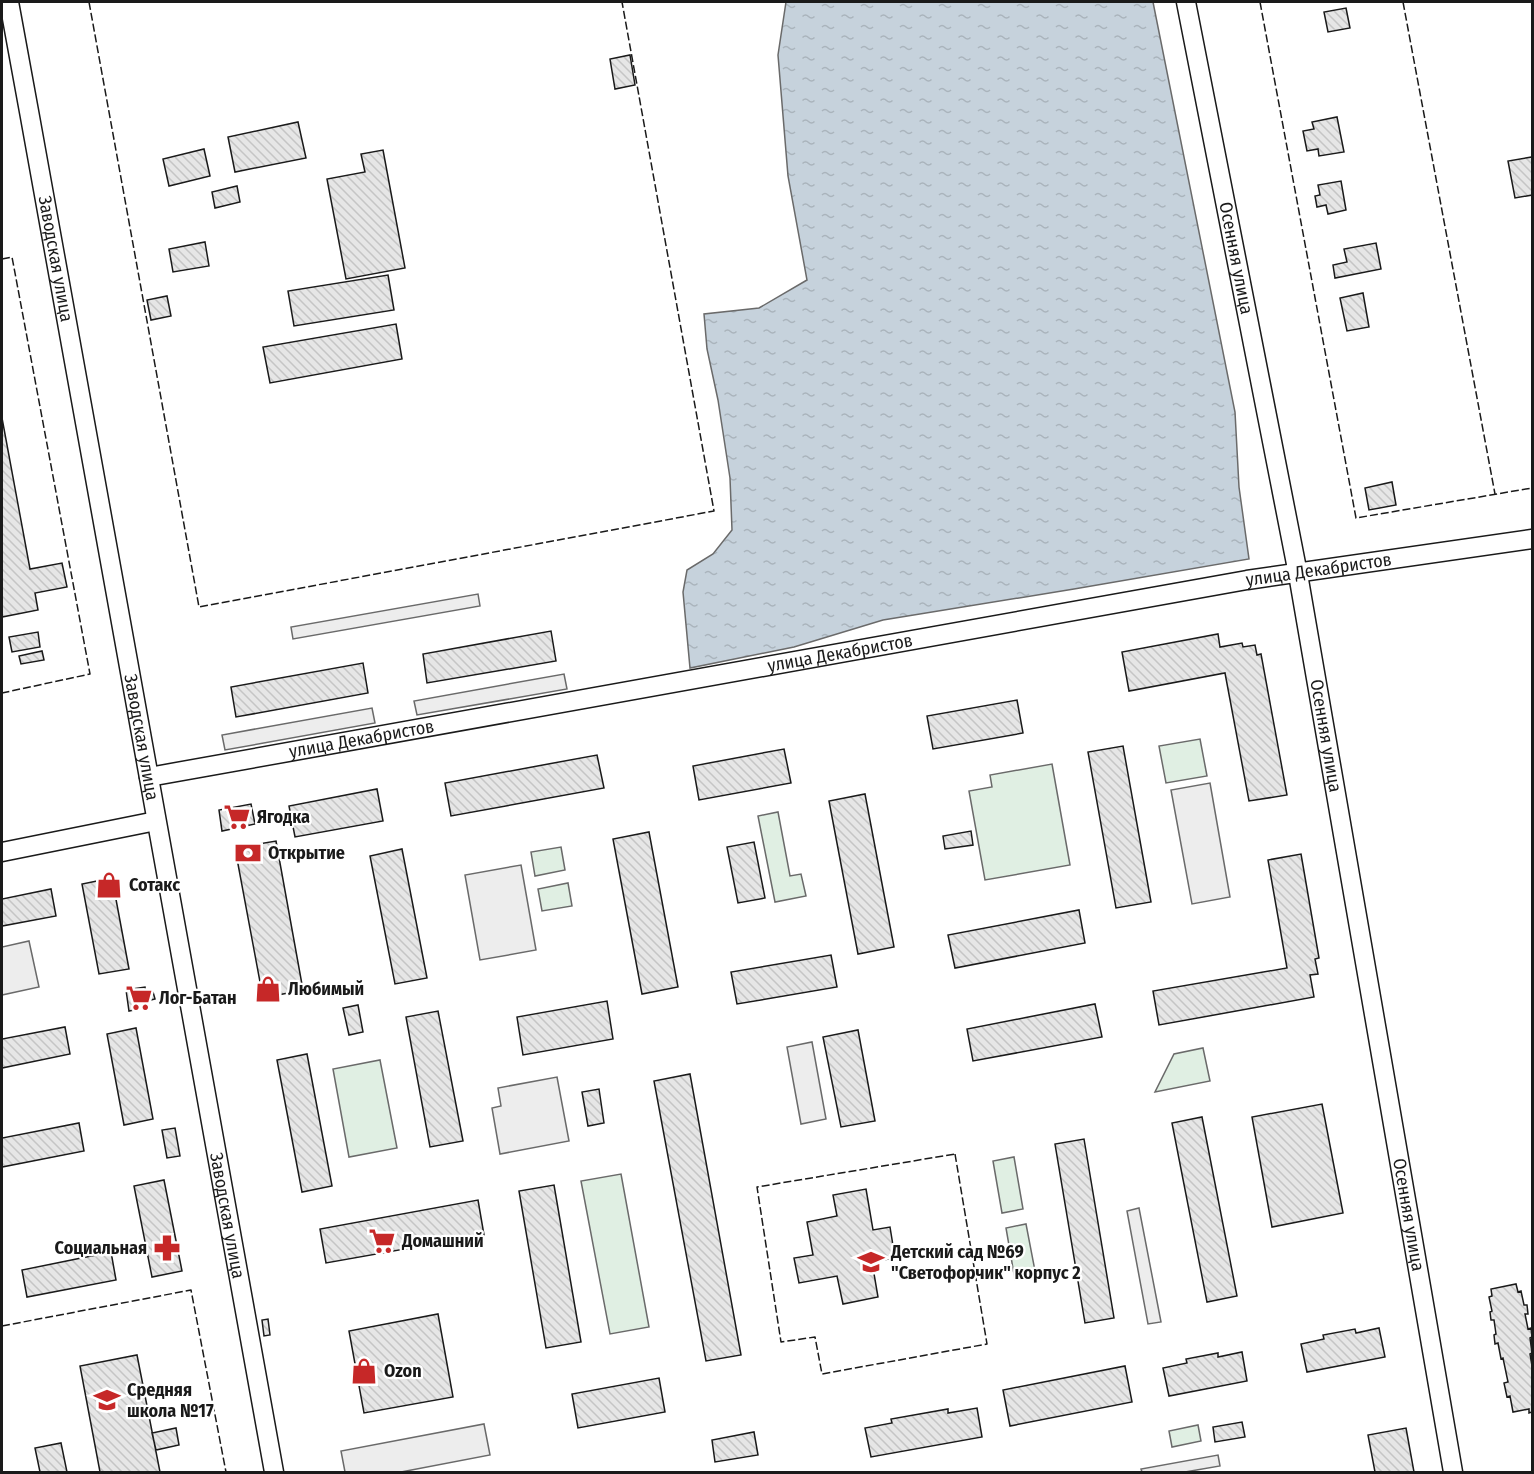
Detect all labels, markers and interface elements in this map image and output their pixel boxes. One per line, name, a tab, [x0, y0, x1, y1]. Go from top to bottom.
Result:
street label: Заводская улица	[34, 194, 78, 324]
street label: Осенняя улица	[1214, 200, 1258, 316]
street label: улица Декабристов	[1244, 548, 1393, 591]
street label: улица Декабристов	[766, 629, 914, 677]
street label: Заводская улица	[119, 672, 164, 802]
street label: Осенняя улица	[1305, 678, 1346, 794]
street label: улица Декабристов	[287, 715, 436, 763]
supermarket icon: Ягодка	[222, 802, 252, 832]
place label: Ягодка	[257, 806, 310, 828]
bank icon: Открытие	[233, 838, 263, 868]
place label: Открытие	[268, 842, 345, 864]
shop icon: Сотакс	[94, 870, 124, 900]
place label: Сотакс	[129, 874, 180, 896]
shop icon: Любимый	[253, 974, 283, 1004]
place label: Любимый	[288, 978, 364, 1000]
supermarket icon: Лог-Батан	[124, 983, 154, 1013]
place label: Лог-Батан	[159, 987, 237, 1009]
street label: Заводская улица	[205, 1151, 249, 1281]
street label: Осенняя улица	[1388, 1157, 1429, 1273]
supermarket icon: Домашний	[367, 1226, 397, 1256]
place label: Домашний	[401, 1230, 484, 1252]
pharmacy icon: Социальная	[152, 1233, 182, 1263]
place label: Социальная	[55, 1237, 147, 1259]
place label: Детский сад №69 "Светофорчик" корпус 2	[890, 1241, 1081, 1284]
school or university icon: Детский сад №69 "Светофорчик" корпус 2	[856, 1247, 886, 1277]
shop icon: Ozon	[349, 1356, 379, 1386]
place label: Ozon	[384, 1360, 422, 1382]
place label: Средняя школа №17	[127, 1379, 214, 1422]
school or university icon: Средняя школа №17	[92, 1385, 122, 1415]

